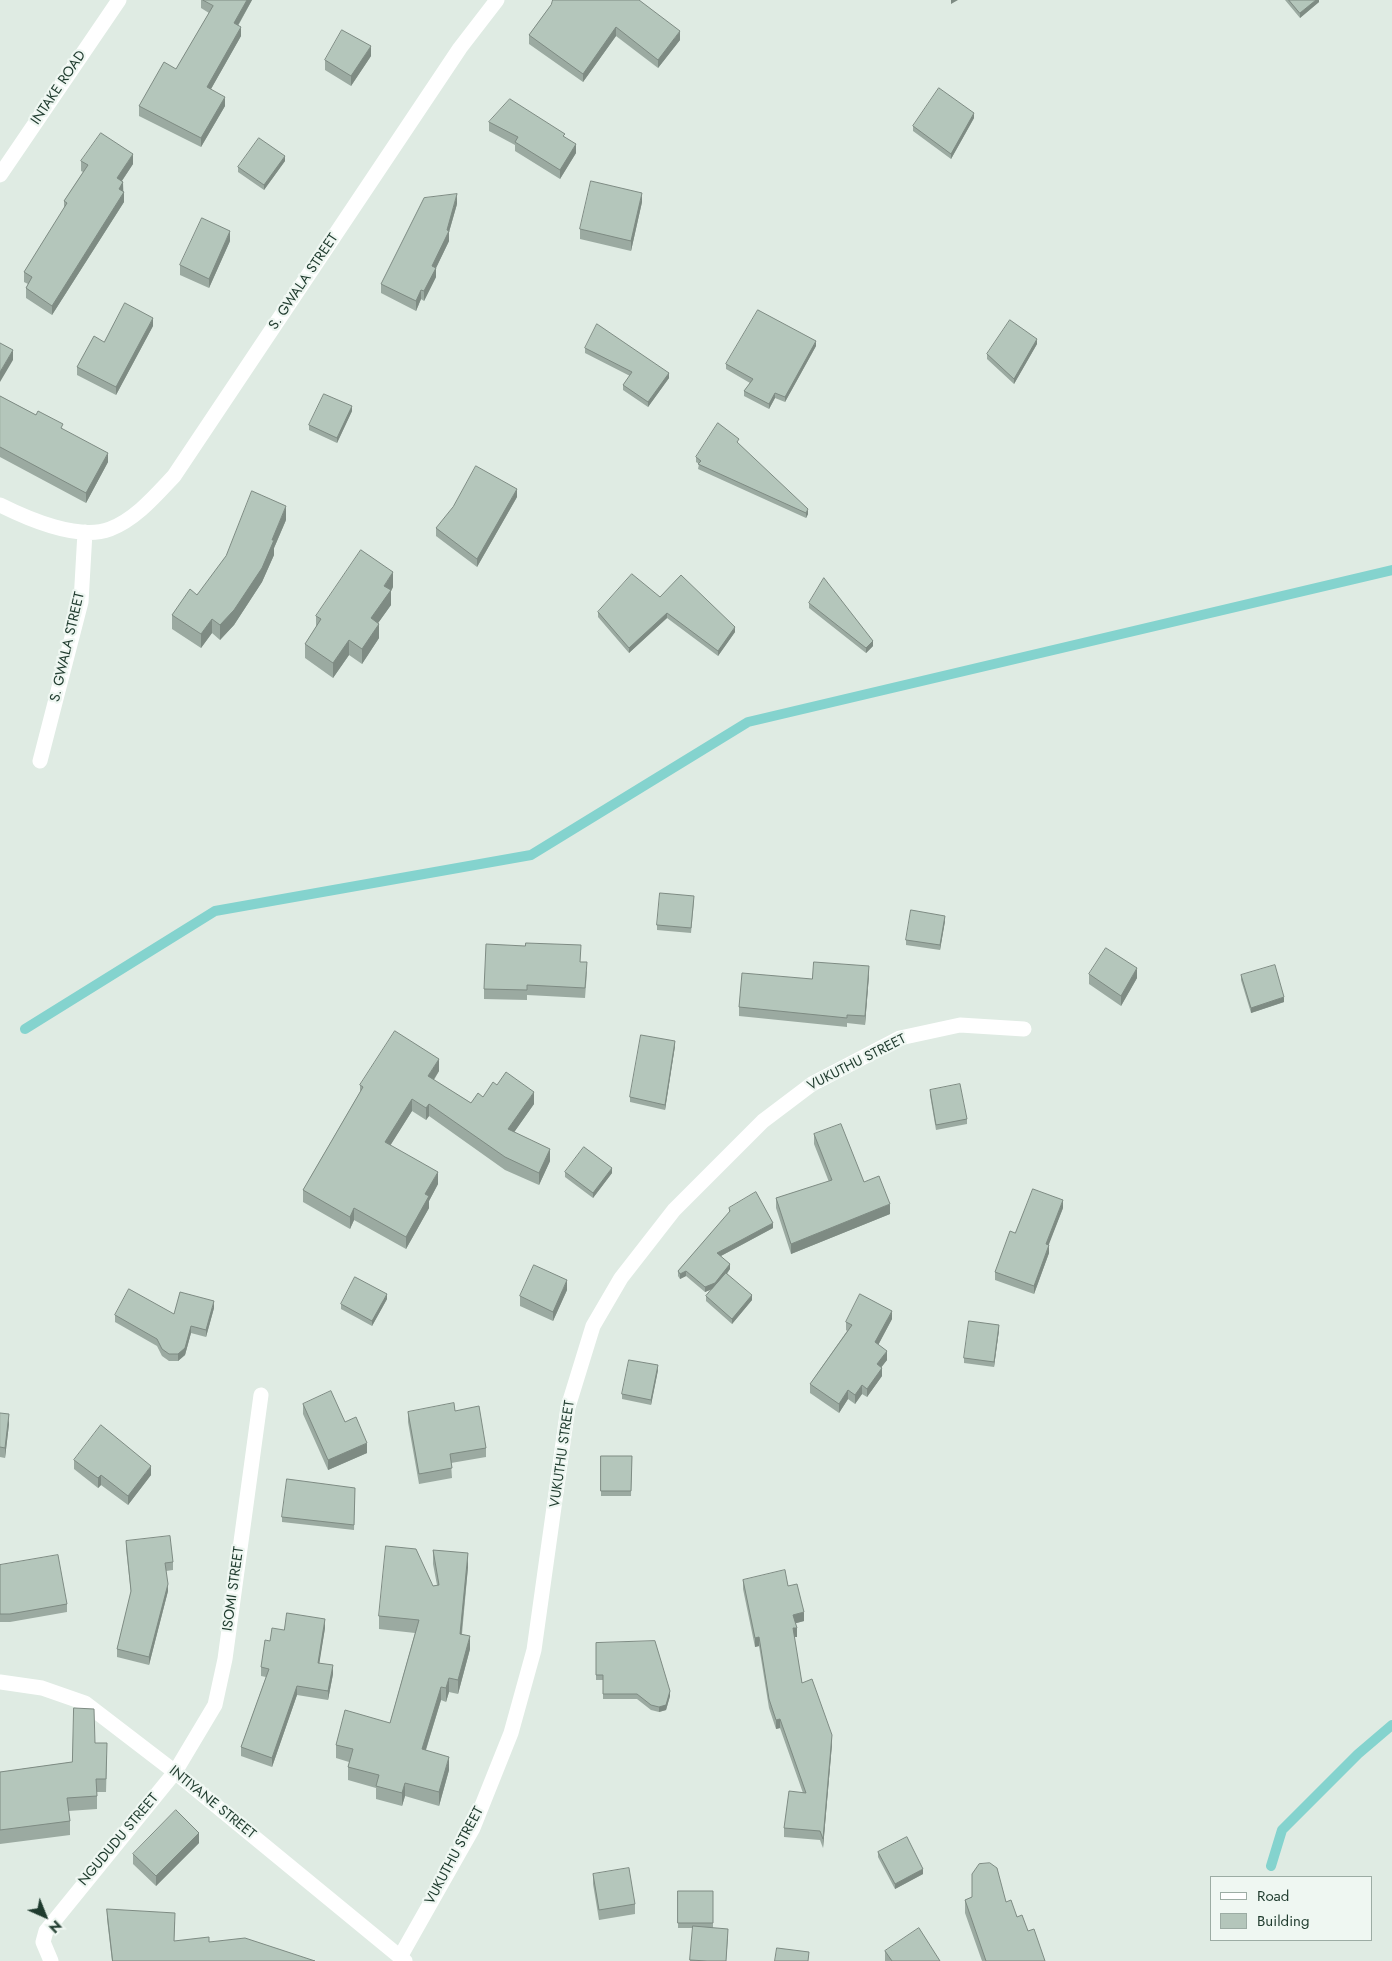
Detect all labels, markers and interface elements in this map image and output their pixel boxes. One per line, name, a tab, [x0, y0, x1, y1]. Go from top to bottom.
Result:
street label: INTAKE ROAD	[28, 48, 90, 128]
street label: S. GWALA STREET	[266, 231, 342, 333]
street label: S. GWALA STREET	[47, 590, 89, 704]
street label: VUKUTHU STREET	[805, 1031, 909, 1095]
street label: VUKUTHU STREET	[547, 1399, 579, 1509]
street label: ISOMI STREET	[220, 1546, 248, 1632]
street label: INTIYANE STREET	[165, 1763, 259, 1843]
street label: NGUDUDU STREET	[76, 1790, 162, 1890]
street label: VUKUTHU STREET	[422, 1804, 488, 1908]
legend	[1210, 1876, 1372, 1941]
text: Road	[1257, 1885, 1289, 1907]
north arrow	[20, 1891, 70, 1941]
text: Building	[1257, 1910, 1309, 1932]
text: N	[44, 1916, 66, 1938]

